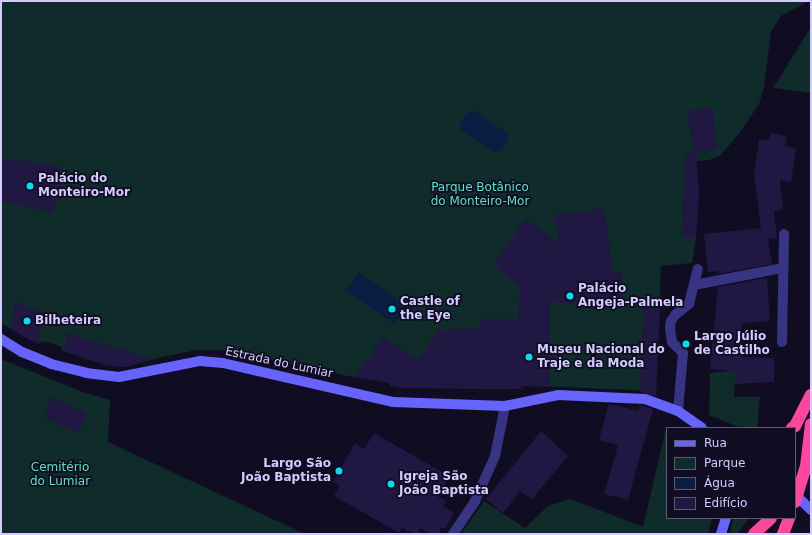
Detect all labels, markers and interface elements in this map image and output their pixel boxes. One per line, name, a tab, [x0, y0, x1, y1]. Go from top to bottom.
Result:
place label: Palácio do Monteiro-Mor	[38, 172, 130, 200]
marker: Palácio do Monteiro-Mor	[25, 181, 35, 191]
park label: Parque Botânico do Monteiro-Mor	[431, 181, 529, 209]
place label: Palácio Angeja-Palmela	[578, 282, 683, 310]
marker: Palácio Angeja-Palmela	[565, 291, 575, 301]
place label: Castle of the Eye	[400, 295, 460, 323]
marker: Castle of the Eye	[387, 304, 397, 314]
place label: Bilheteira	[35, 314, 101, 328]
marker: Bilheteira	[22, 316, 32, 326]
place label: Largo Júlio de Castilho	[694, 330, 770, 358]
marker: Largo Júlio de Castilho	[681, 339, 691, 349]
place label: Museu Nacional do Traje e da Moda	[537, 343, 665, 371]
street label: Estrada do Lumiar	[224, 345, 334, 381]
marker: Museu Nacional do Traje e da Moda	[524, 352, 534, 362]
legend	[666, 427, 796, 519]
text: Rua	[704, 436, 727, 450]
text: Parque	[704, 456, 745, 470]
place label: Largo São João Baptista	[241, 457, 331, 485]
park label: Cemitério do Lumiar	[30, 461, 90, 489]
marker: Largo São João Baptista	[334, 466, 344, 476]
place label: Igreja São João Baptista	[399, 470, 489, 498]
text: Água	[704, 476, 735, 490]
marker: Igreja São João Baptista	[386, 479, 396, 489]
text: Edifício	[704, 496, 747, 510]

